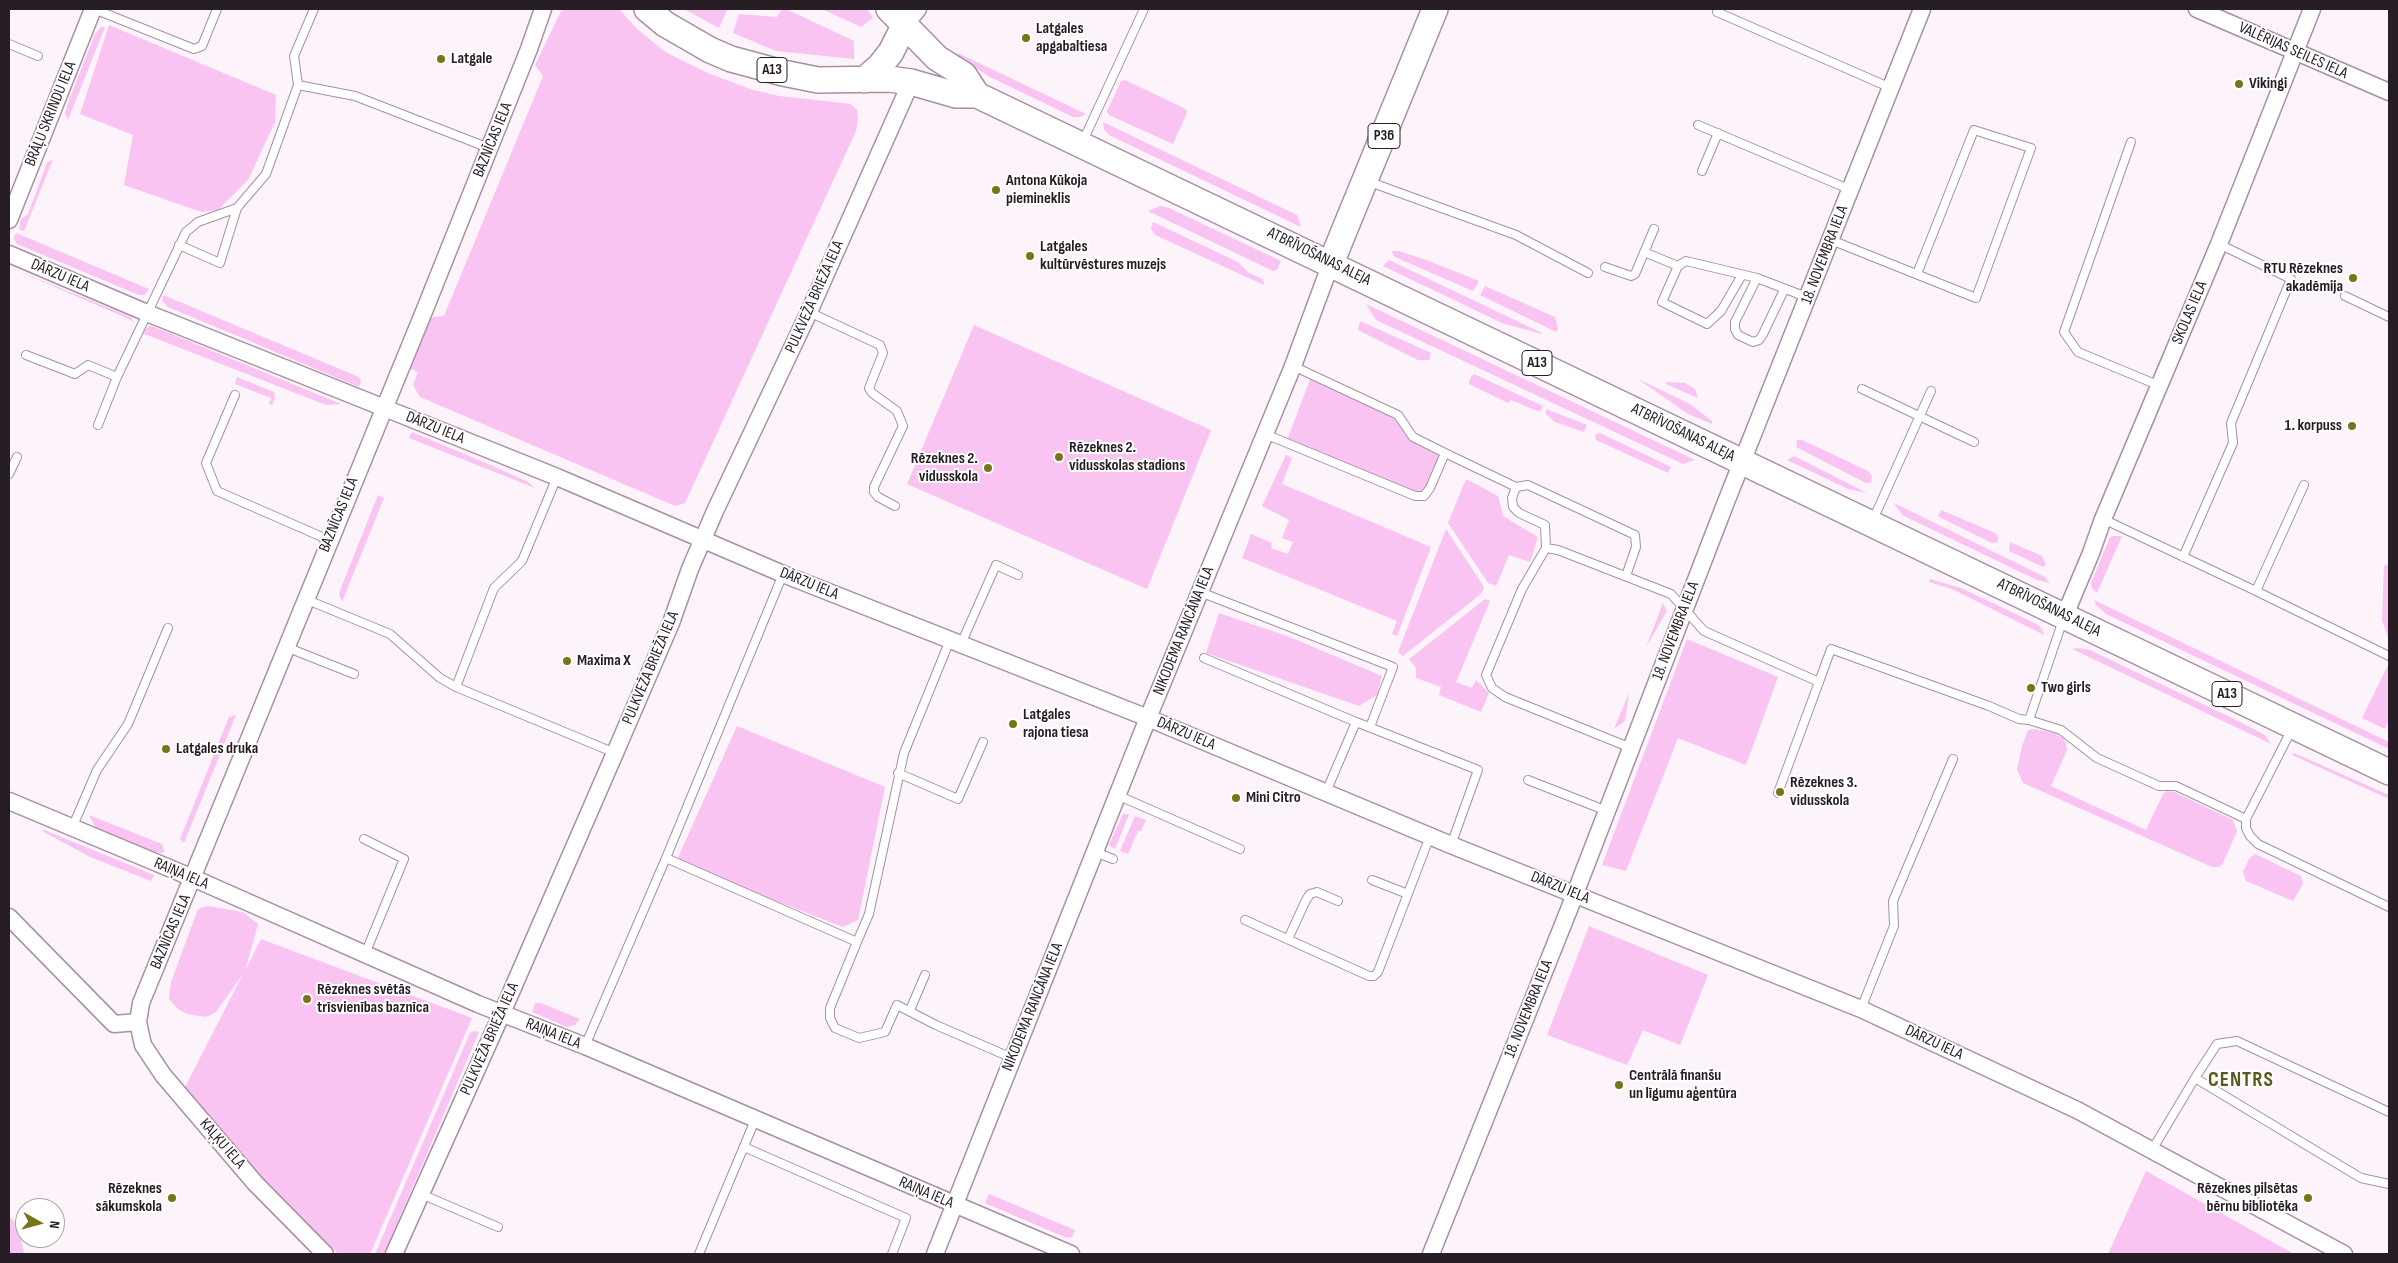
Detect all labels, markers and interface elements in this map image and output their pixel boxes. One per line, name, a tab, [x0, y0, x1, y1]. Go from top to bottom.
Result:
street label: VALĒRIJAS SEILES IELA	[2235, 18, 2351, 84]
place label: Latgales apgabaltiesa	[1036, 19, 1107, 57]
marker: Latgales apgabaltiesa	[1020, 32, 1032, 44]
place label: Latgale	[451, 49, 492, 69]
marker: Latgale	[435, 53, 447, 65]
road number: A13	[757, 58, 787, 82]
street label: BRĀĻU SKRINDU IELA	[21, 59, 81, 169]
place label: Vikingi	[2249, 74, 2287, 94]
marker: Vikingi	[2233, 78, 2245, 90]
street label: BAZNĪCAS IELA	[469, 100, 517, 180]
road number: P36	[1368, 124, 1400, 148]
place label: Antona Kūkoja piemineklis	[1006, 171, 1087, 209]
marker: Antona Kūkoja piemineklis	[990, 184, 1002, 196]
street label: 18. NOVEMBRA IELA	[1797, 203, 1853, 307]
street label: ATBRĪVOŠANAS ALEJA	[1264, 224, 1374, 290]
place label: Latgales kultūrvēstures muzejs	[1040, 237, 1166, 275]
street label: PULKVEŽA BRIEŽA IELA	[782, 238, 848, 356]
marker: Latgales kultūrvēstures muzejs	[1024, 250, 1036, 262]
street label: DĀRZU IELA	[28, 255, 92, 297]
place label: RTU Rēzeknes akadēmija	[2263, 259, 2343, 297]
marker: RTU Rēzeknes akadēmija	[2347, 272, 2359, 284]
street label: SKOLAS IELA	[2168, 278, 2212, 348]
road number: A13	[1522, 350, 1552, 376]
street label: ATBRĪVOŠANAS ALEJA	[1628, 400, 1738, 466]
street label: DĀRZU IELA	[403, 408, 467, 448]
place label: 1. korpuss	[2285, 416, 2342, 436]
marker: 1. korpuss	[2346, 420, 2358, 432]
place label: Rēzeknes 2. vidusskolas stadions	[1069, 438, 1185, 476]
place label: Rēzeknes 2. vidusskola	[911, 449, 978, 487]
marker: Rēzeknes 2. vidusskolas stadions	[1053, 451, 1065, 463]
marker: Rēzeknes 2. vidusskola	[982, 462, 994, 474]
street label: BAZNĪCAS IELA	[315, 475, 363, 555]
street label: DĀRZU IELA	[777, 564, 841, 604]
street label: NIKODEMA RANCĀNA IELA	[1149, 564, 1219, 698]
street label: ATBRĪVOŠANAS ALEJA	[1994, 575, 2104, 641]
street label: 18. NOVEMBRA IELA	[1648, 579, 1704, 683]
street label: PULKVEŽA BRIEŽA IELA	[619, 609, 683, 727]
place label: Maxima X	[577, 651, 631, 671]
marker: Maxima X	[561, 655, 573, 667]
place label: Two girls	[2041, 678, 2091, 698]
marker: Two girls	[2025, 682, 2037, 694]
road number: A13	[2212, 682, 2242, 706]
place label: Latgales rajona tiesa	[1023, 705, 1089, 743]
street label: DĀRZU IELA	[1154, 713, 1218, 755]
marker: Latgales rajona tiesa	[1007, 718, 1019, 730]
place label: Latgales druka	[176, 739, 258, 759]
marker: Latgales druka	[160, 743, 172, 755]
place label: Rēzeknes 3. vidusskola	[1790, 773, 1857, 811]
marker: Rēzeknes 3. vidusskola	[1774, 786, 1786, 798]
place label: Mini Citro	[1246, 788, 1301, 808]
marker: Mini Citro	[1230, 792, 1242, 804]
street label: RAIŅA IELA	[151, 854, 211, 894]
street label: DĀRZU IELA	[1528, 868, 1592, 908]
street label: BAZNĪCAS IELA	[147, 892, 195, 972]
street label: NIKODEMA RANCĀNA IELA	[998, 940, 1068, 1074]
street label: 18. NOVEMBRA IELA	[1501, 957, 1557, 1061]
place label: Rēzeknes svētās trīsvienības baznīca	[317, 980, 429, 1018]
street label: PULKVEŽA BRIEŽA IELA	[457, 980, 523, 1098]
marker: Rēzeknes svētās trīsvienības baznīca	[301, 993, 313, 1005]
street label: RAIŅA IELA	[523, 1014, 583, 1054]
street label: DĀRZU IELA	[1902, 1021, 1966, 1065]
place label: Centrālā finanšu un līgumu aģentūra	[1629, 1066, 1737, 1104]
district label: CENTRS	[2207, 1068, 2275, 1094]
marker: Centrālā finanšu un līgumu aģentūra	[1613, 1079, 1625, 1091]
street label: KAĻĶU IELA	[195, 1115, 249, 1173]
street label: RAIŅA IELA	[896, 1173, 956, 1213]
place label: Rēzeknes sākumskola	[96, 1179, 162, 1217]
place label: Rēzeknes pilsētas bērnu bibliotēka	[2197, 1179, 2298, 1217]
marker: Rēzeknes sākumskola	[166, 1192, 178, 1204]
marker: Rēzeknes pilsētas bērnu bibliotēka	[2302, 1192, 2314, 1204]
north arrow	[15, 1198, 65, 1248]
text: N	[46, 1220, 63, 1230]

